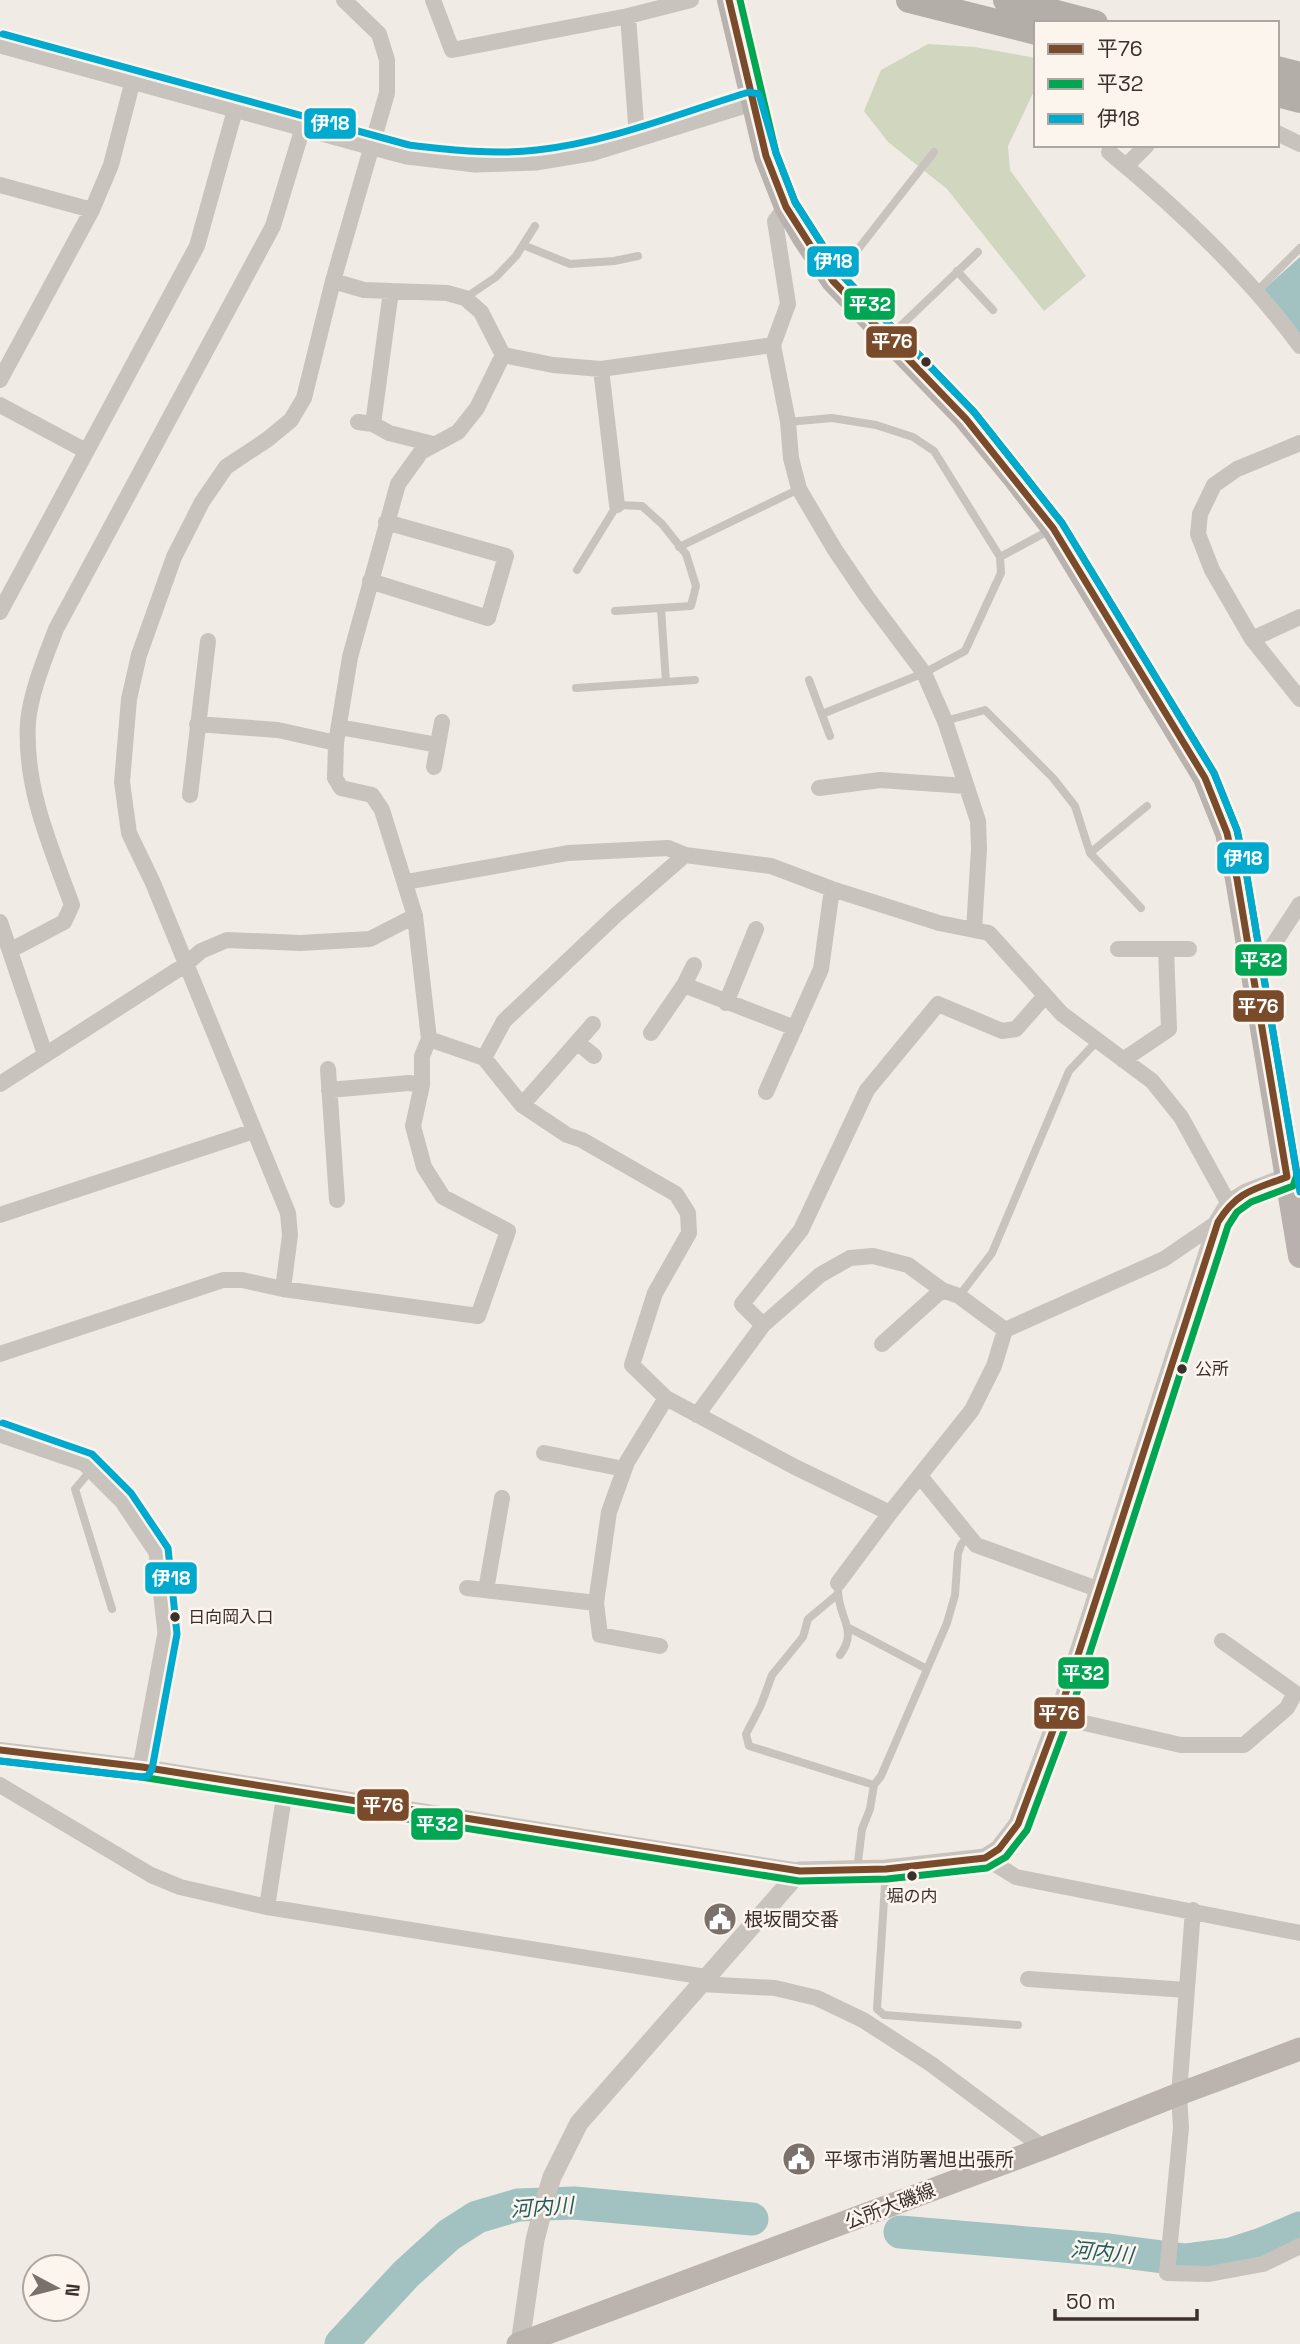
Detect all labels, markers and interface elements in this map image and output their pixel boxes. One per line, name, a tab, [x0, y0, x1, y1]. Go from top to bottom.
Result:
legend	[1034, 21, 1279, 147]
text: 平76	[1097, 35, 1143, 62]
text: 平32	[1097, 70, 1143, 97]
text: 伊18	[1097, 105, 1140, 132]
line badge: 伊18	[303, 107, 357, 140]
text: 伊18	[311, 111, 350, 136]
line badge: 伊18	[806, 245, 860, 278]
text: 伊18	[814, 249, 853, 274]
line badge: 平32	[843, 287, 896, 321]
text: 平32	[849, 292, 891, 317]
line badge: 平76	[865, 325, 918, 359]
text: 平76	[871, 329, 913, 354]
unlabelled marker	[919, 355, 933, 369]
line badge: 伊18	[1216, 841, 1270, 875]
text: 伊18	[1224, 846, 1263, 871]
line badge: 平32	[1234, 943, 1288, 977]
text: 平32	[1240, 948, 1282, 973]
line badge: 平76	[1232, 989, 1285, 1023]
text: 平76	[1237, 994, 1279, 1019]
place label: 公所	[1195, 1358, 1229, 1380]
marker: 公所	[1175, 1362, 1189, 1376]
line badge: 伊18	[144, 1561, 198, 1595]
text: 伊18	[152, 1566, 191, 1591]
place label: 日向岡入口	[188, 1606, 273, 1628]
marker: 日向岡入口	[168, 1610, 182, 1624]
line badge: 平32	[1057, 1656, 1110, 1690]
text: 平32	[1062, 1661, 1104, 1686]
line badge: 平76	[1033, 1696, 1086, 1730]
text: 平76	[1038, 1701, 1080, 1726]
line badge: 平76	[356, 1788, 410, 1822]
text: 平76	[362, 1793, 404, 1818]
line badge: 平32	[410, 1807, 464, 1841]
text: 平32	[416, 1812, 458, 1837]
marker: 堀の内	[905, 1869, 919, 1883]
place label: 堀の内	[887, 1885, 938, 1907]
public building icon: 根坂間交番	[701, 1900, 739, 1938]
place label: 根坂間交番	[744, 1907, 839, 1932]
public building icon: 平塚市消防署旭出張所	[780, 2140, 818, 2178]
place label: 平塚市消防署旭出張所	[824, 2147, 1014, 2172]
street label: 公所大磯線	[841, 2177, 939, 2235]
water label: 河内川	[510, 2191, 576, 2223]
water label: 河内川	[1069, 2235, 1137, 2269]
north arrow	[21, 2253, 91, 2323]
scale bar	[1055, 2278, 1197, 2322]
text: N	[59, 2282, 86, 2298]
text: 50 m	[1066, 2288, 1116, 2315]

